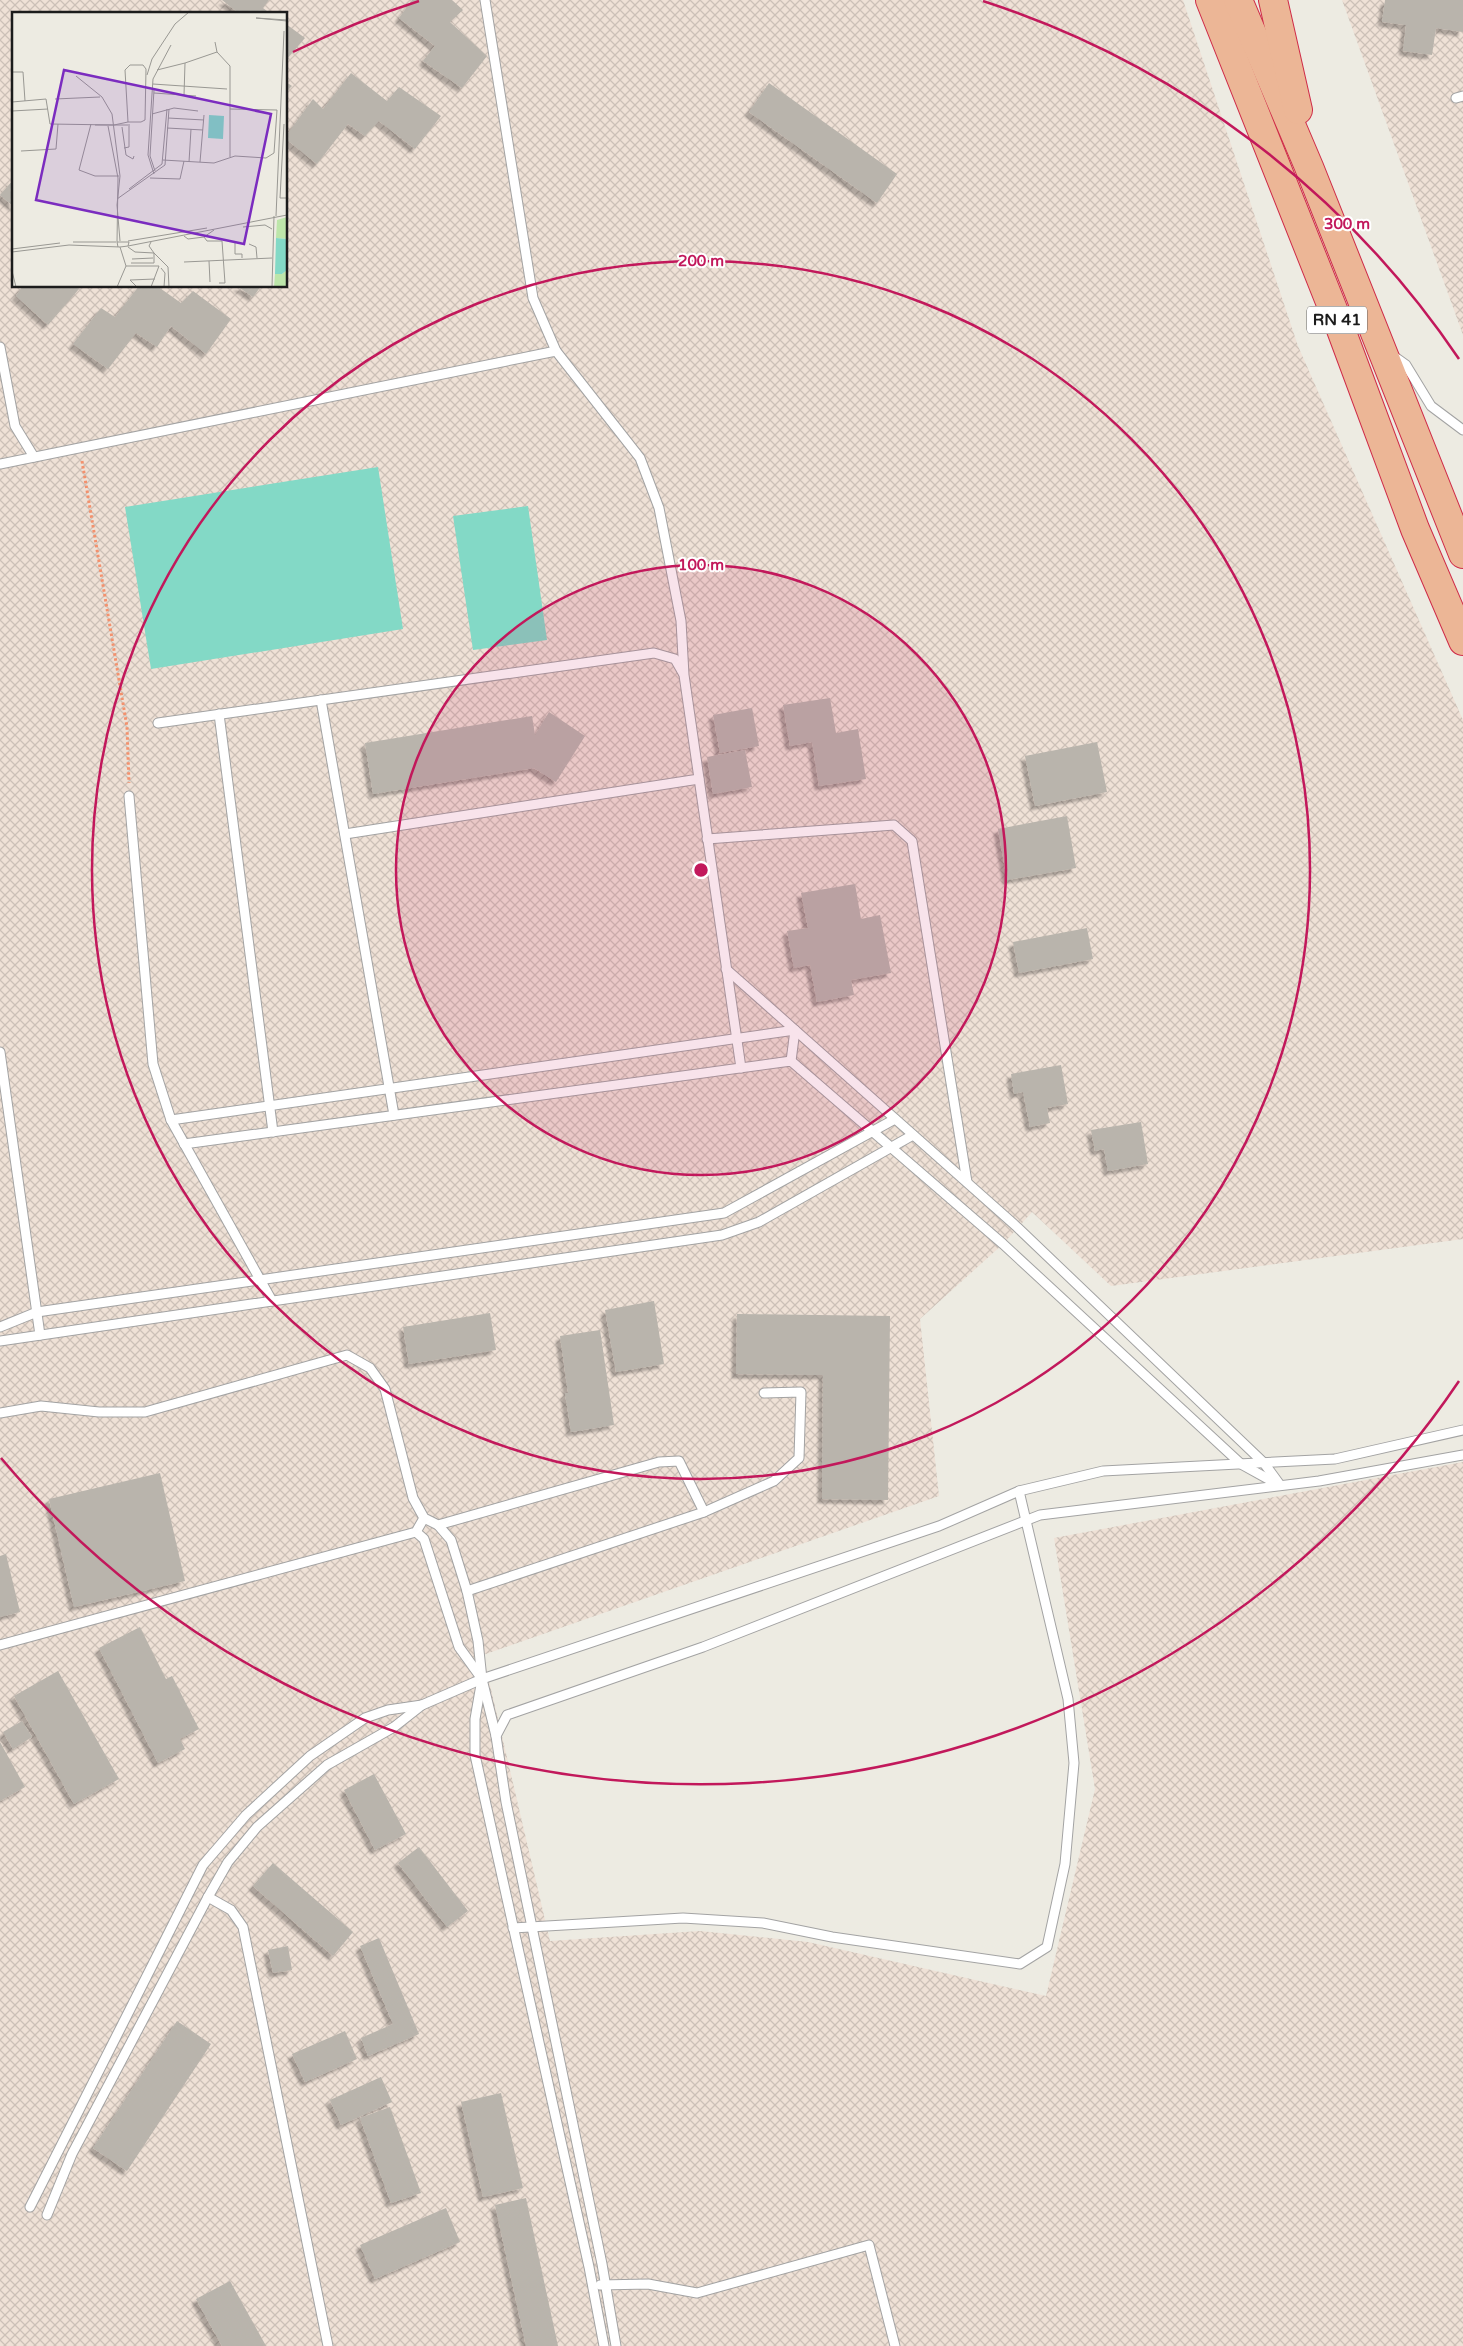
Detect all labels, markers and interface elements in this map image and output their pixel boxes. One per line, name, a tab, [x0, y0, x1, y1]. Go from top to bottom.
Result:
inset map	[12, 12, 288, 288]
text: 300 m	[1324, 215, 1370, 233]
text: 200 m	[678, 252, 724, 270]
road number: RN 41	[1307, 306, 1367, 334]
text: 100 m	[678, 556, 724, 574]
centre of rings	[692, 861, 710, 879]

